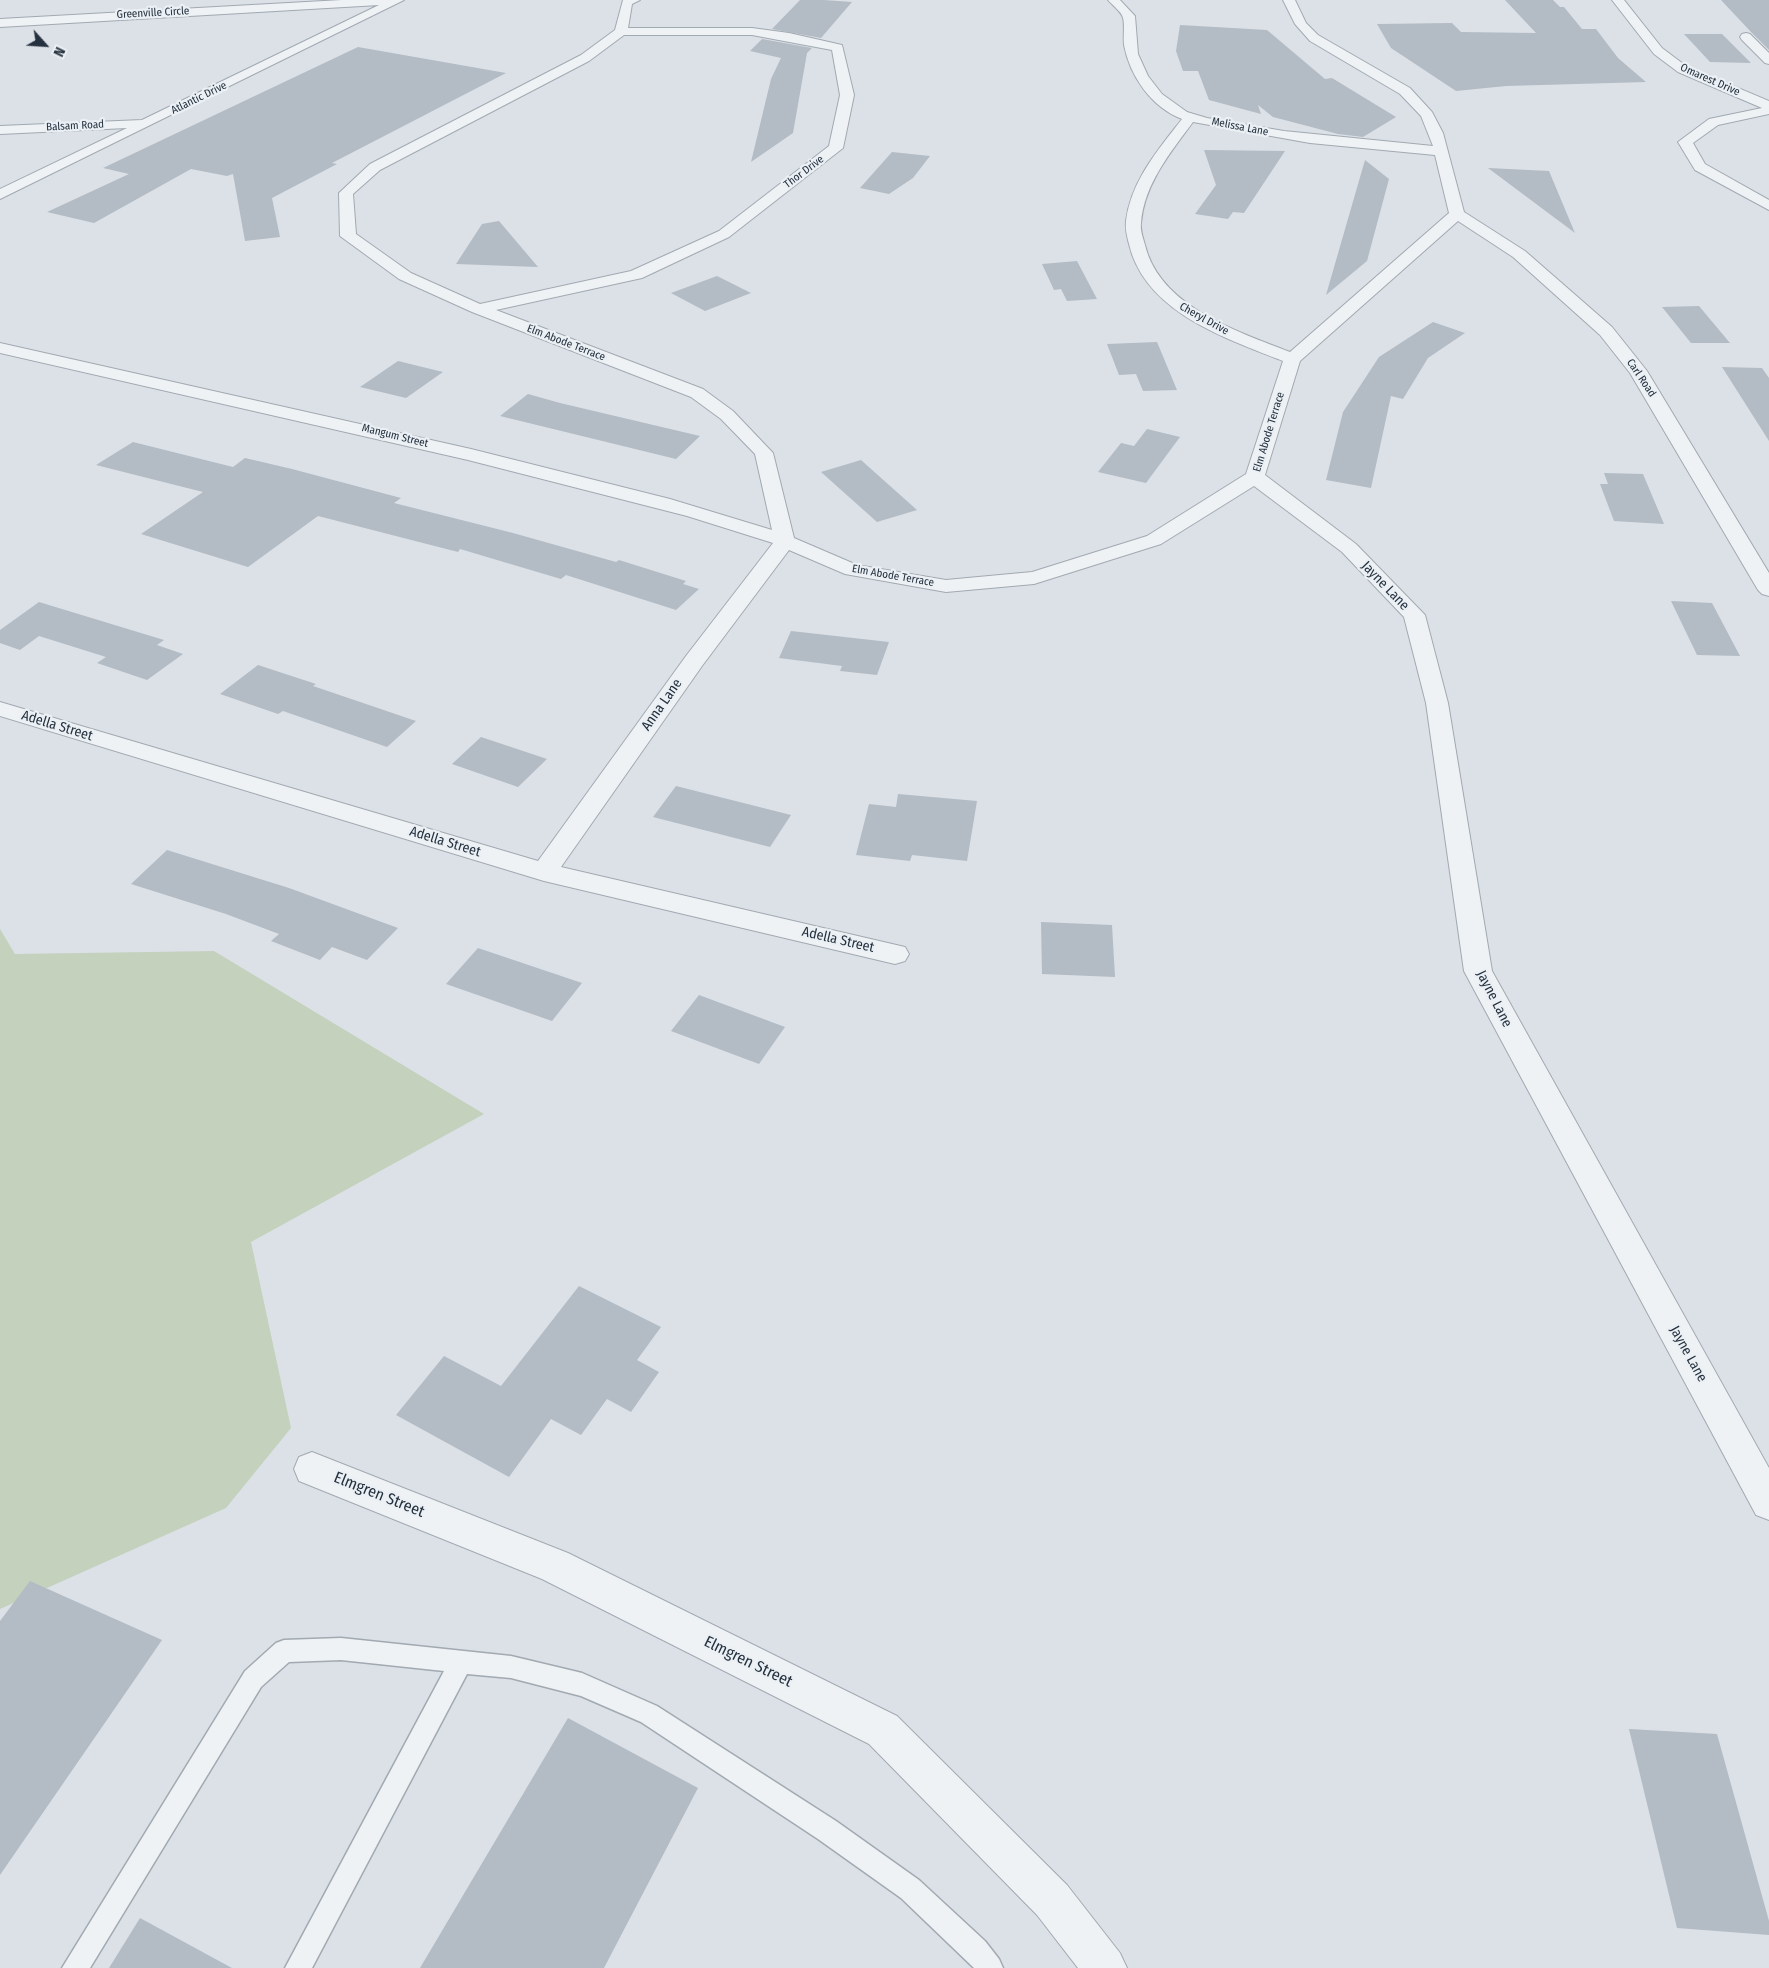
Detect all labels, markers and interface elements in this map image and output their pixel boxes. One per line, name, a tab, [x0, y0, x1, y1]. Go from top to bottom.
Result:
street label: Greenville Circle	[116, 5, 190, 21]
north arrow	[20, 20, 70, 70]
text: N	[49, 44, 68, 59]
street label: Omarest Drive	[1678, 61, 1742, 99]
street label: Atlantic Drive	[169, 79, 229, 117]
street label: Melissa Lane	[1211, 115, 1269, 139]
street label: Balsam Road	[46, 118, 104, 134]
street label: Thor Drive	[782, 153, 826, 191]
street label: Cheryl Drive	[1177, 300, 1231, 338]
street label: Elm Abode Terrace	[525, 322, 607, 364]
street label: Carl Road	[1624, 356, 1658, 400]
street label: Elm Abode Terrace	[1251, 390, 1287, 474]
street label: Mangum Street	[360, 421, 430, 451]
street label: Jayne Lane	[1358, 558, 1412, 614]
street label: Elm Abode Terrace	[851, 562, 935, 590]
street label: Anna Lane	[638, 676, 686, 734]
street label: Adella Street	[19, 707, 95, 745]
street label: Adella Street	[407, 823, 483, 861]
street label: Adella Street	[800, 924, 876, 956]
street label: Jayne Lane	[1473, 968, 1515, 1030]
street label: Jayne Lane	[1666, 1323, 1710, 1385]
street label: Elmgren Street	[331, 1468, 427, 1522]
street label: Elmgren Street	[701, 1632, 795, 1692]

